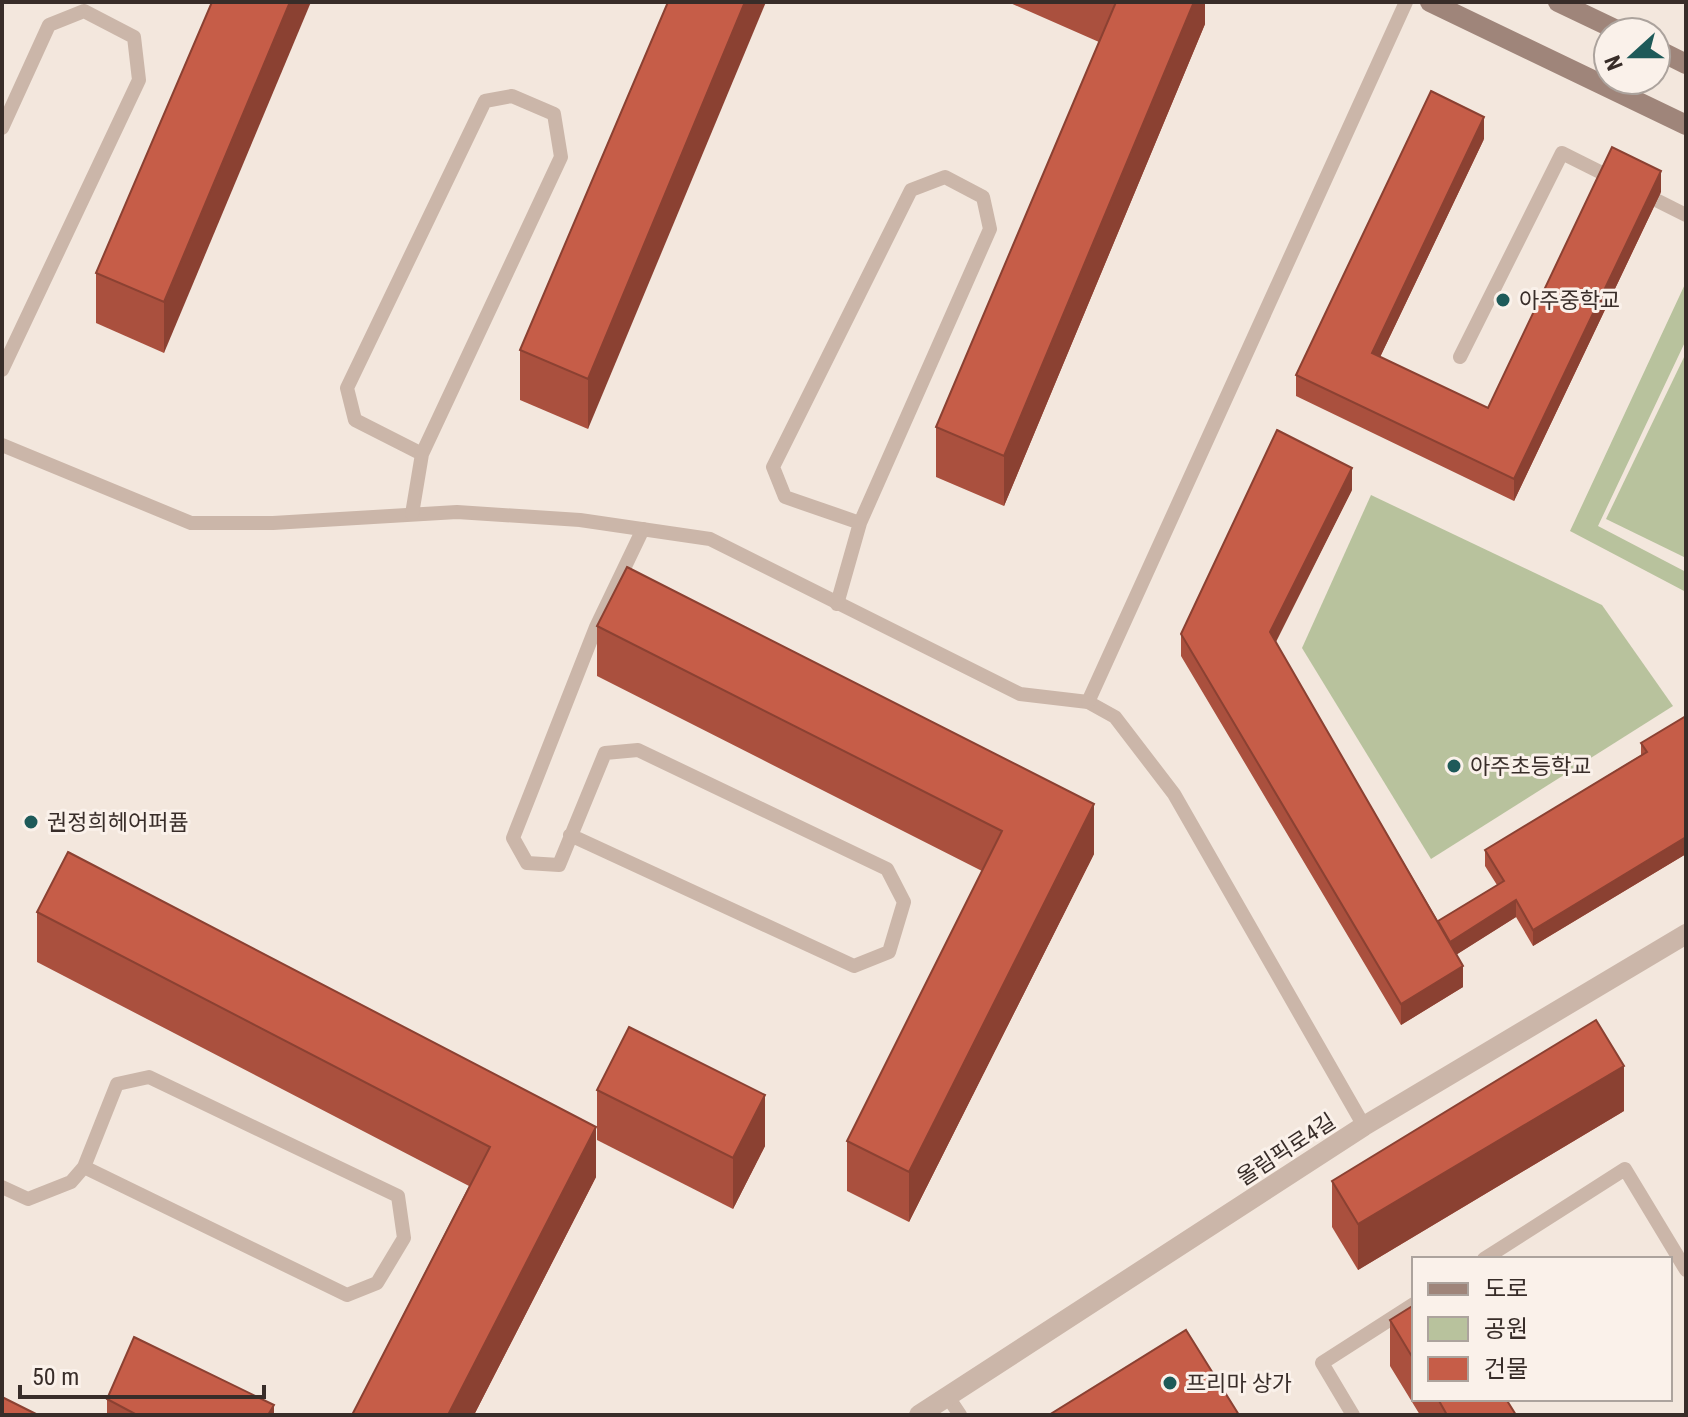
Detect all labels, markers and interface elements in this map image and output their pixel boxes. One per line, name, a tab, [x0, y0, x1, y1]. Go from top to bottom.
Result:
north arrow	[1592, 16, 1672, 96]
text: N	[1600, 52, 1628, 74]
place label: 아주중학교	[1519, 288, 1620, 313]
marker: 아주중학교	[1494, 291, 1512, 309]
place label: 아주초등학교	[1470, 754, 1591, 779]
marker: 아주초등학교	[1445, 757, 1463, 775]
place label: 권정희헤어퍼퓸	[47, 810, 189, 835]
marker: 권정희헤어퍼퓸	[22, 813, 40, 831]
street label: 올림픽로4길	[1232, 1108, 1340, 1190]
legend	[1412, 1257, 1672, 1401]
text: 도로	[1484, 1275, 1528, 1303]
text: 공원	[1484, 1315, 1528, 1343]
scale bar	[20, 1349, 264, 1399]
text: 건물	[1484, 1355, 1528, 1383]
text: 50 m	[32, 1363, 79, 1391]
place label: 프리마 상가	[1186, 1371, 1292, 1396]
marker: 프리마 상가	[1161, 1374, 1179, 1392]

